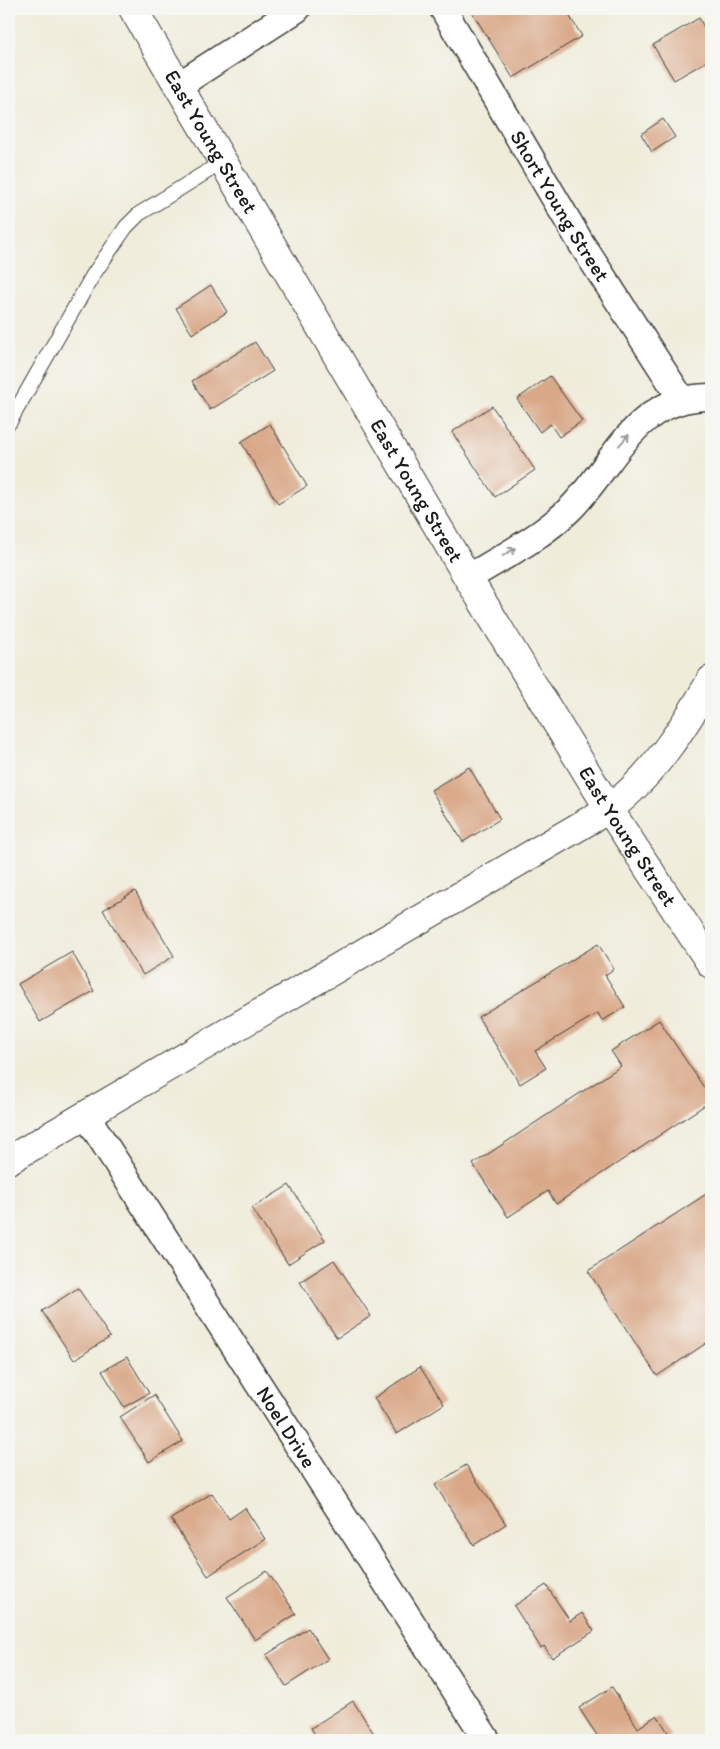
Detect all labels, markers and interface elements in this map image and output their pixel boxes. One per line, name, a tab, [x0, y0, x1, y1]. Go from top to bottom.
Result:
street label: East Young Street	[160, 65, 264, 218]
street label: Short Young Street	[505, 126, 615, 286]
street label: East Young Street	[365, 414, 469, 567]
one-way arrow	[618, 433, 630, 446]
one-way arrow	[502, 547, 516, 557]
street label: East Young Street	[574, 761, 683, 911]
street label: Noel Drive	[251, 1382, 322, 1472]

